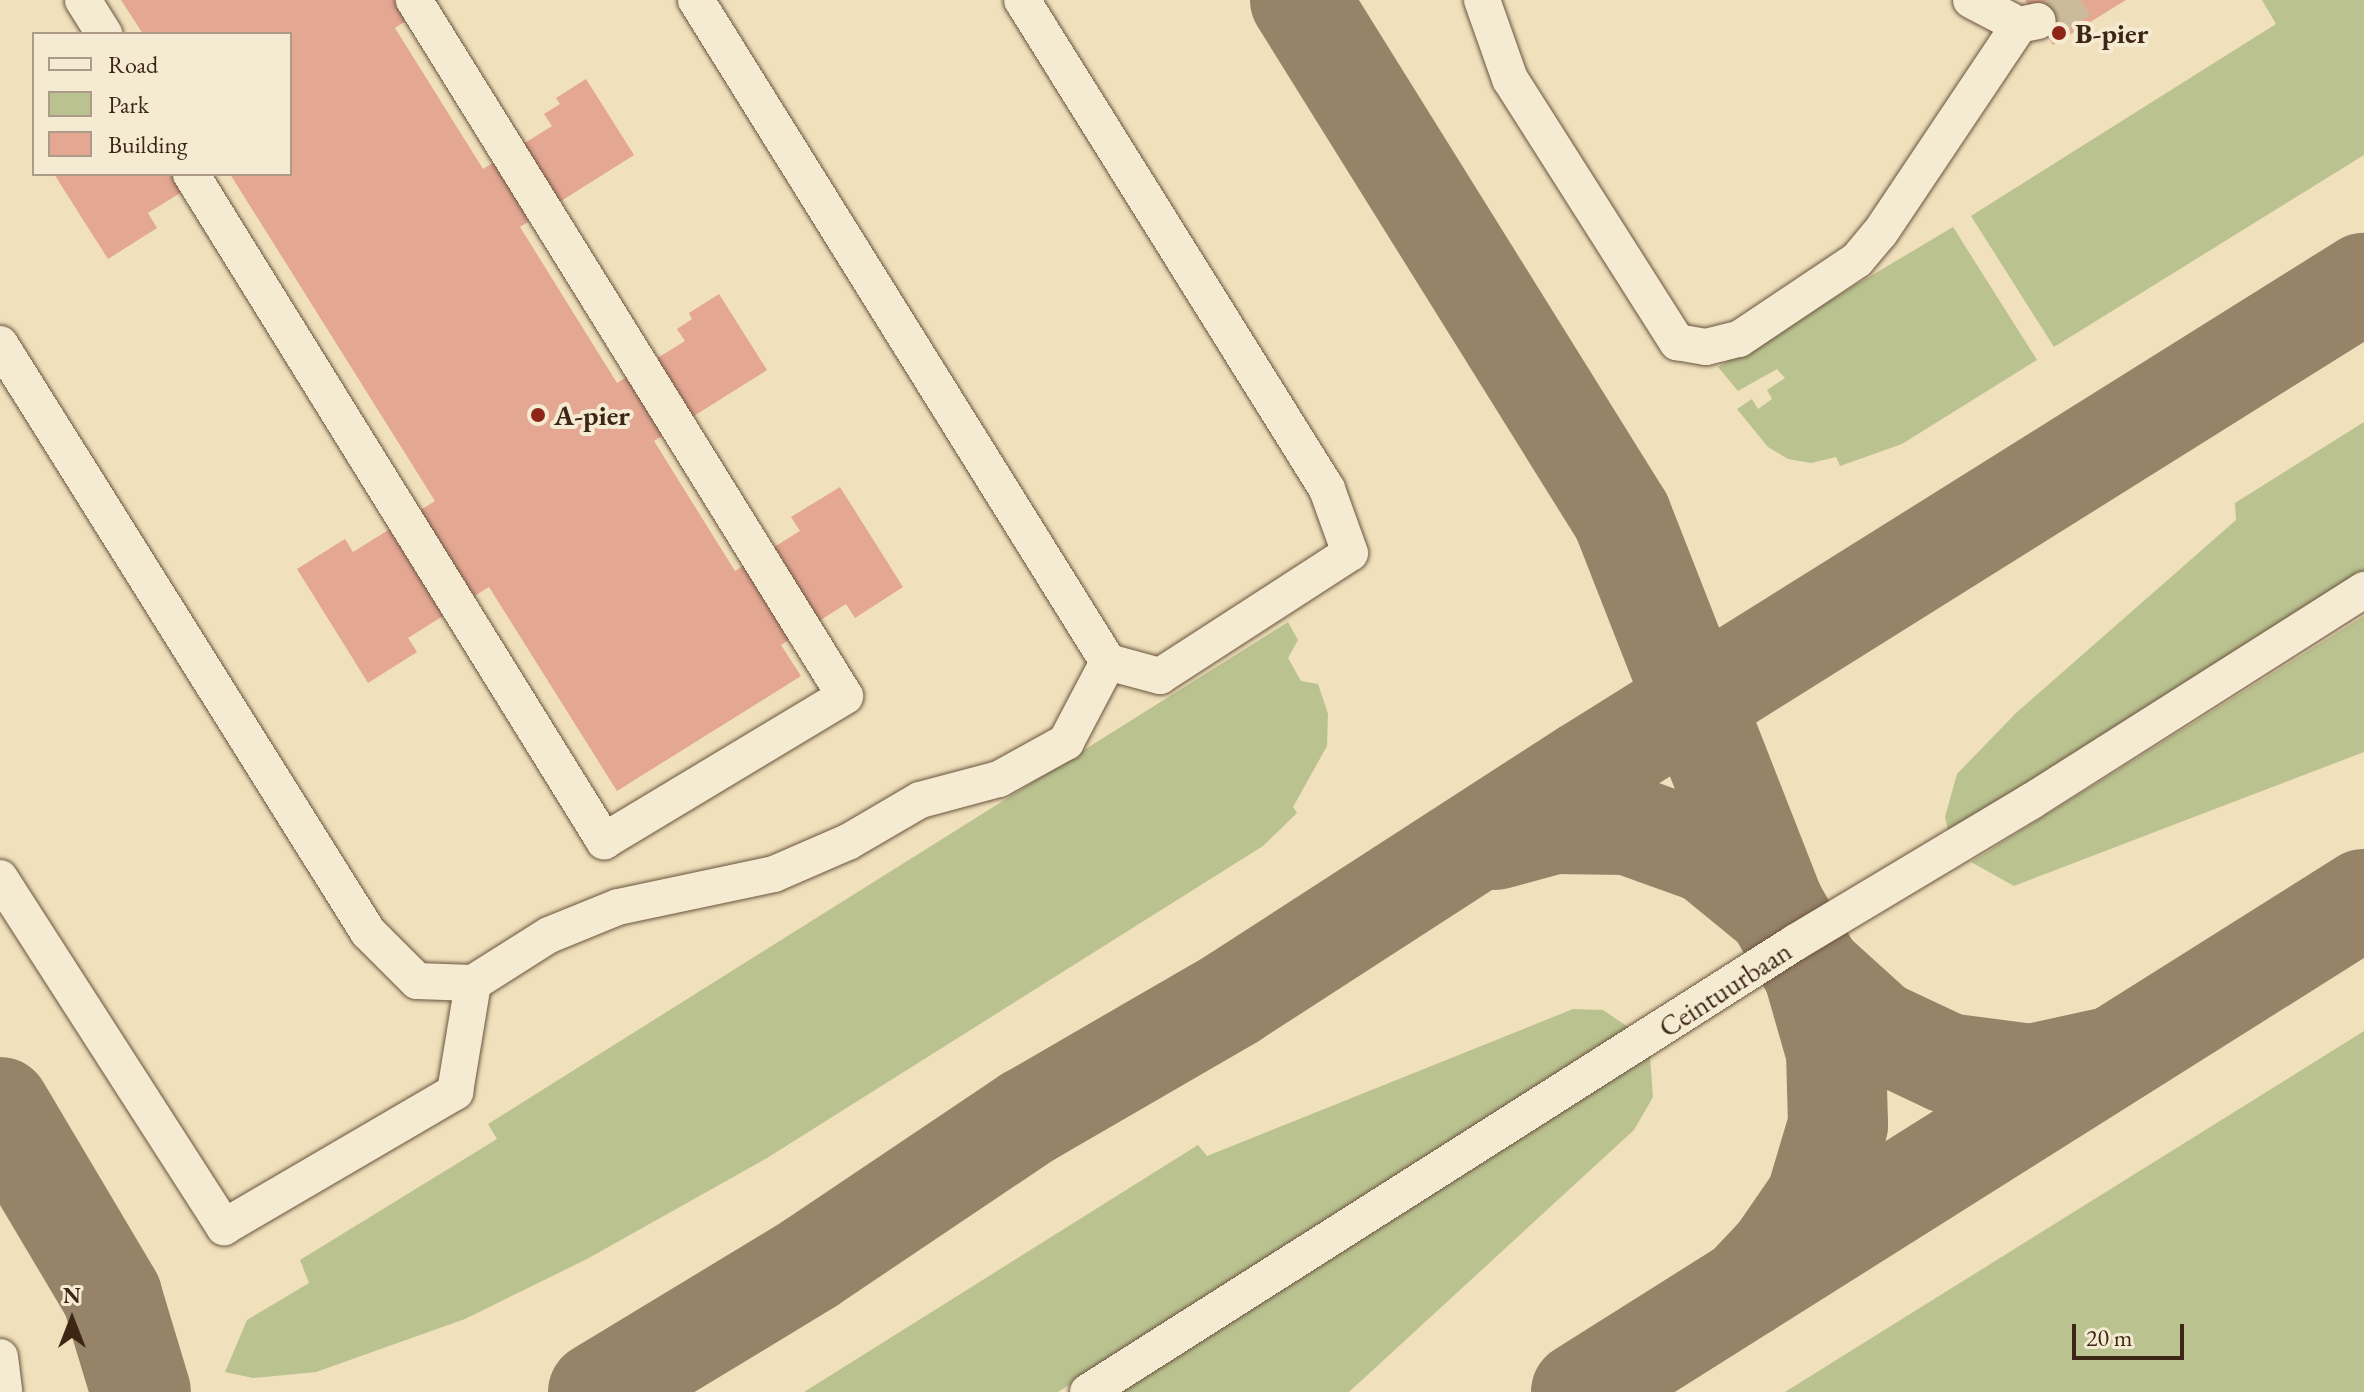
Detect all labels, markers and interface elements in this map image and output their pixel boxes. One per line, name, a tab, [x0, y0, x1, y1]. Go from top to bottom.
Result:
place label: B-pier	[2075, 16, 2148, 50]
marker: B-pier	[2050, 24, 2068, 42]
legend	[32, 32, 292, 176]
text: Road	[108, 49, 158, 80]
text: Park	[108, 89, 149, 120]
text: Building	[108, 129, 188, 160]
place label: A-pier	[554, 398, 630, 432]
marker: A-pier	[529, 406, 547, 424]
street label: Ceintuurbaan	[1652, 934, 1798, 1044]
north arrow	[32, 1280, 112, 1360]
text: N	[63, 1281, 81, 1310]
scale bar	[2076, 1308, 2188, 1358]
text: 20 m	[2086, 1322, 2133, 1353]

